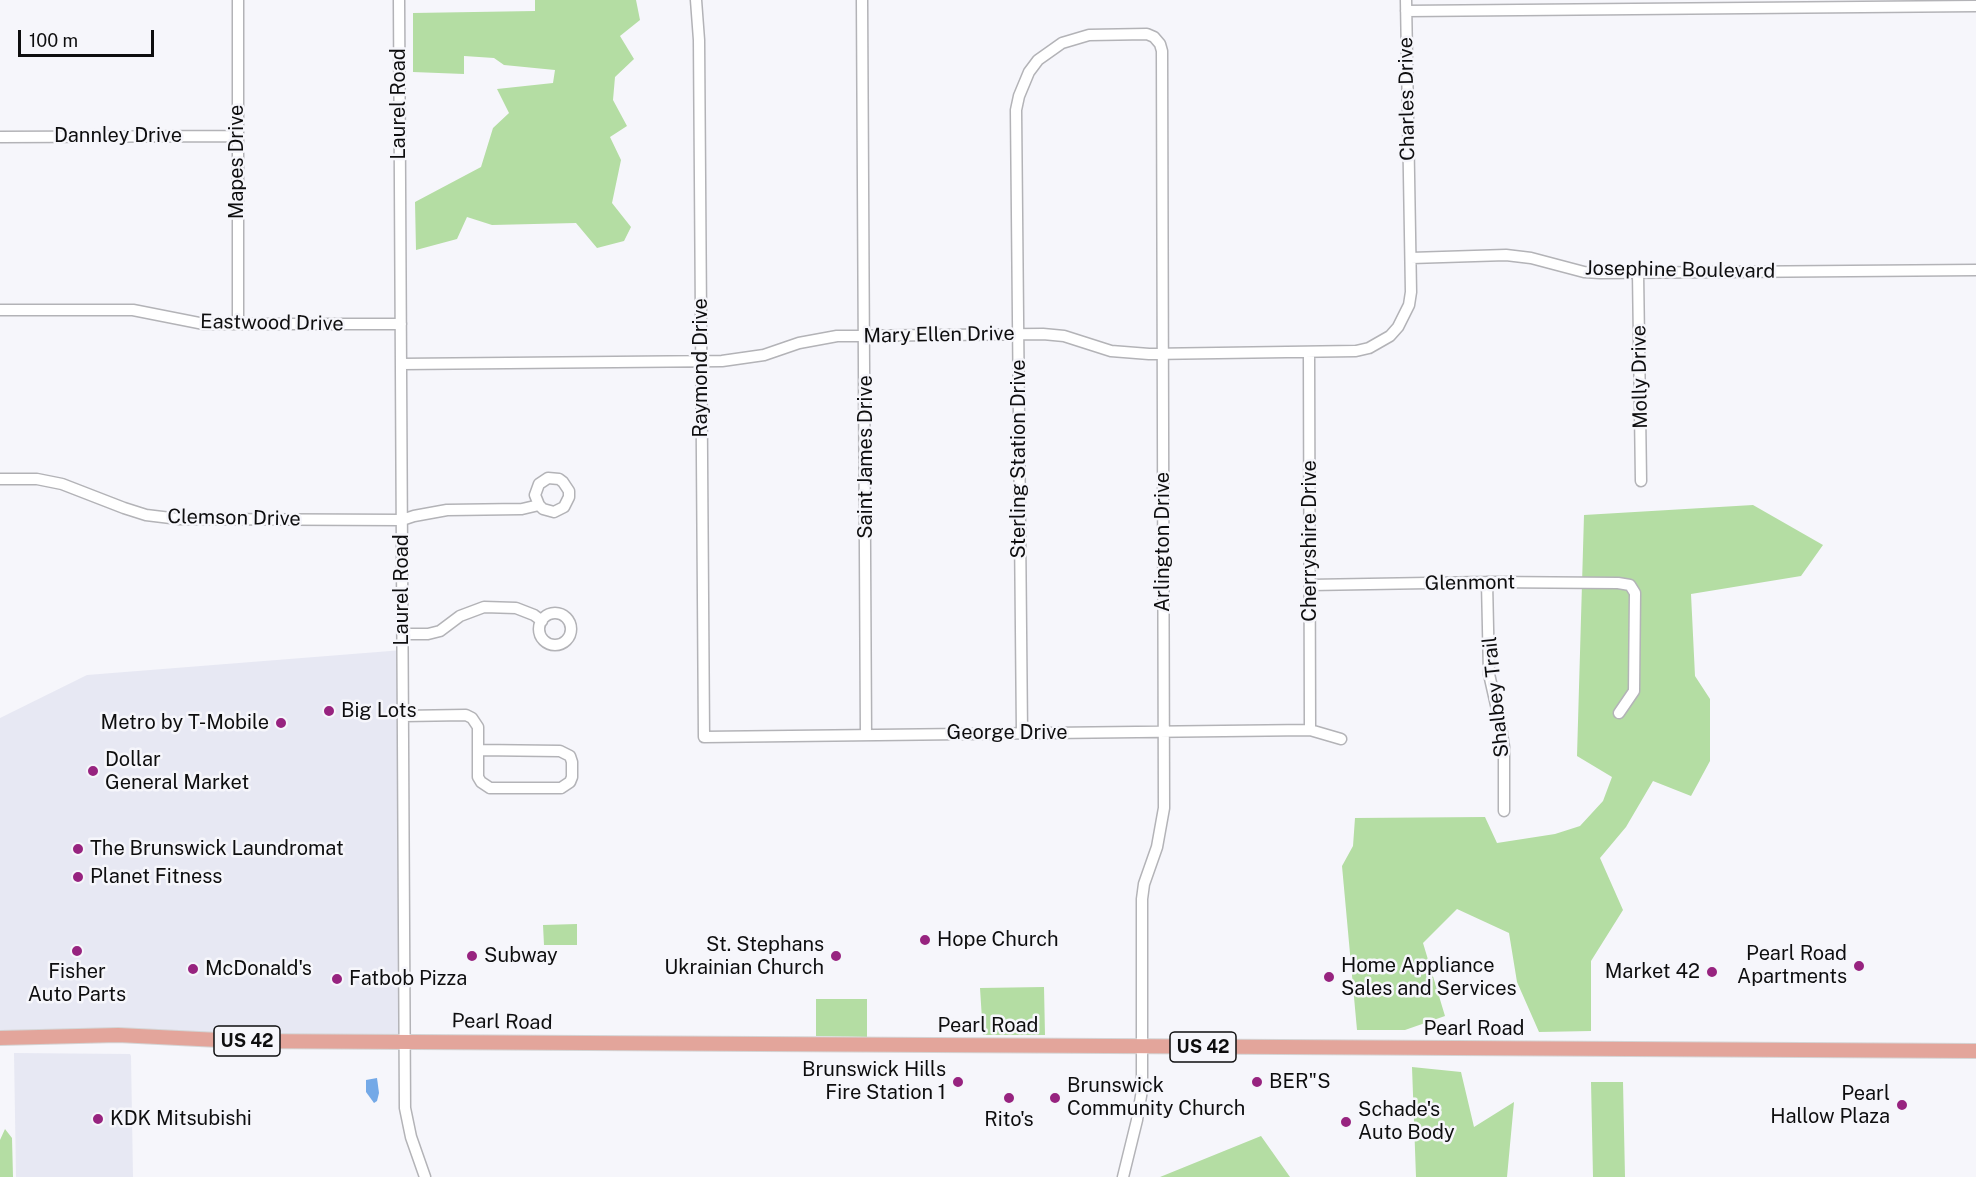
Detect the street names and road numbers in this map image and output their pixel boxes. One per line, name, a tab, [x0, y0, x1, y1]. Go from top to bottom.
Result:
street label: Charles Drive	[1394, 37, 1420, 161]
street label: Laurel Road	[387, 48, 411, 160]
street label: Mapes Drive	[225, 105, 249, 219]
street label: Dannley Drive	[54, 124, 182, 148]
street label: Josephine Boulevard	[1585, 256, 1775, 284]
street label: Raymond Drive	[689, 298, 713, 438]
street label: Eastwood Drive	[200, 310, 344, 336]
street label: Mary Ellen Drive	[863, 322, 1015, 348]
street label: Molly Drive	[1627, 325, 1653, 429]
street label: Sterling Station Drive	[1007, 359, 1031, 559]
street label: Saint James Drive	[854, 375, 878, 539]
street label: Cherryshire Drive	[1298, 460, 1322, 622]
street label: Arlington Drive	[1151, 472, 1175, 612]
street label: Clemson Drive	[167, 505, 301, 531]
street label: Laurel Road	[390, 534, 414, 646]
street label: Glenmont	[1425, 570, 1515, 596]
street label: Shalbey Trail	[1478, 635, 1514, 759]
street label: George Drive	[947, 721, 1067, 745]
street label: Pearl Road	[451, 1009, 553, 1035]
street label: Pearl Road	[938, 1014, 1038, 1038]
street label: Pearl Road	[1424, 1017, 1524, 1041]
road number: US 42	[214, 1026, 280, 1056]
road number: US 42	[1170, 1032, 1236, 1062]

